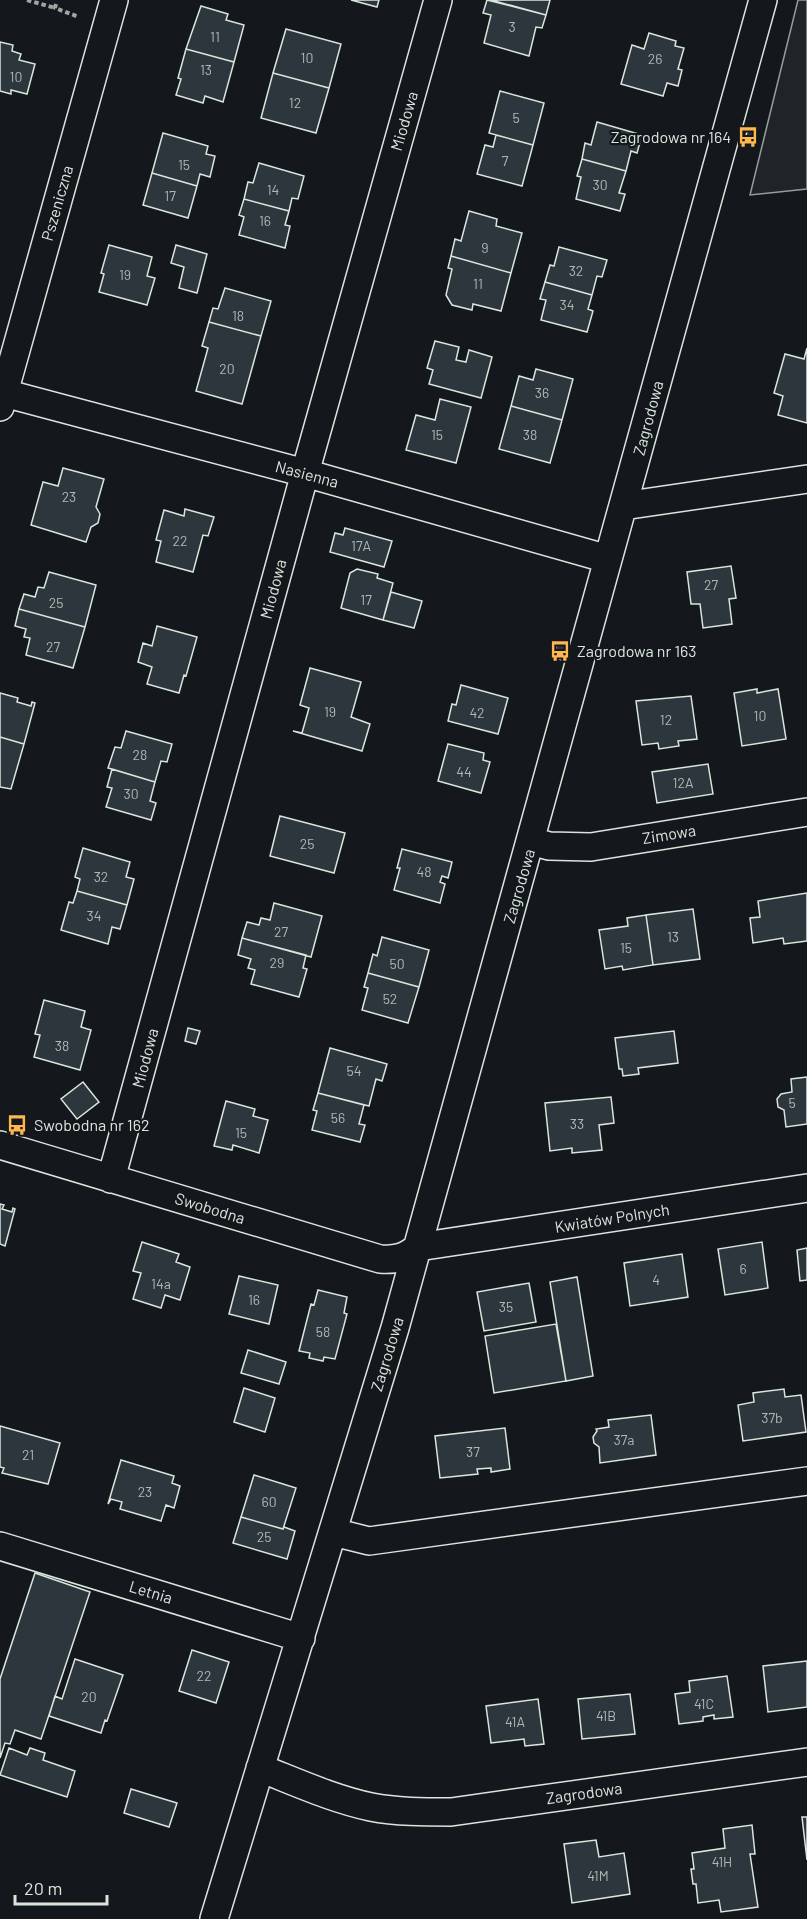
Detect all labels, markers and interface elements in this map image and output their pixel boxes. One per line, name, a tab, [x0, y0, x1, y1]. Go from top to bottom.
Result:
house number: 3	[508, 18, 516, 35]
house number: 11	[210, 28, 220, 45]
house number: 10	[301, 49, 313, 66]
house number: 26	[648, 50, 662, 67]
house number: 13	[200, 61, 212, 78]
house number: 10	[10, 68, 22, 85]
street label: Miodowa	[386, 89, 421, 153]
house number: 12	[289, 94, 301, 111]
house number: 5	[512, 109, 520, 126]
bus stop icon: Zagrodowa nr 164	[736, 125, 760, 149]
place label: Zagrodowa nr 164	[611, 127, 731, 146]
house number: 7	[502, 152, 509, 169]
house number: 15	[178, 156, 190, 173]
street label: Pszeniczna	[37, 163, 76, 243]
house number: 30	[592, 176, 608, 193]
house number: 14	[267, 181, 279, 198]
house number: 17	[164, 187, 176, 204]
house number: 16	[259, 212, 271, 229]
house number: 9	[481, 239, 489, 256]
house number: 32	[569, 262, 583, 279]
house number: 19	[119, 266, 131, 283]
house number: 11	[473, 275, 483, 292]
house number: 34	[560, 296, 574, 313]
house number: 18	[232, 307, 244, 324]
house number: 20	[219, 360, 235, 377]
street label: Zagrodowa	[628, 378, 667, 457]
house number: 36	[535, 384, 549, 401]
house number: 15	[431, 426, 443, 443]
house number: 38	[523, 426, 537, 443]
street label: Nasienna	[273, 456, 341, 491]
house number: 23	[62, 488, 76, 505]
house number: 22	[172, 532, 188, 549]
house number: 17A	[351, 537, 372, 554]
street label: Miodowa	[255, 557, 290, 621]
house number: 27	[704, 576, 718, 593]
house number: 17	[360, 591, 372, 608]
house number: 25	[49, 594, 63, 611]
house number: 27	[46, 638, 60, 655]
bus stop icon: Zagrodowa nr 163	[548, 639, 572, 663]
place label: Zagrodowa nr 163	[577, 641, 697, 660]
house number: 19	[324, 703, 336, 720]
house number: 42	[469, 704, 485, 721]
house number: 10	[754, 707, 766, 724]
house number: 12	[660, 711, 672, 728]
house number: 28	[133, 746, 147, 763]
house number: 44	[456, 763, 472, 780]
house number: 12A	[673, 774, 694, 791]
house number: 30	[123, 785, 139, 802]
street label: Zimowa	[641, 820, 697, 847]
house number: 25	[300, 835, 314, 852]
street label: Zagrodowa	[499, 846, 538, 925]
house number: 48	[416, 863, 432, 880]
house number: 32	[94, 868, 108, 885]
house number: 34	[87, 907, 101, 924]
house number: 27	[274, 923, 288, 940]
house number: 13	[667, 928, 679, 945]
house number: 15	[620, 939, 632, 956]
house number: 29	[270, 954, 284, 971]
house number: 50	[389, 955, 405, 972]
house number: 52	[383, 990, 397, 1007]
street label: Miodowa	[127, 1026, 162, 1090]
house number: 38	[55, 1037, 69, 1054]
house number: 54	[347, 1062, 361, 1079]
house number: 5	[788, 1094, 796, 1111]
house number: 56	[331, 1109, 345, 1126]
bus stop icon: Swobodna nr 162	[5, 1113, 29, 1137]
place label: Swobodna nr 162	[34, 1115, 149, 1134]
house number: 33	[570, 1115, 584, 1132]
house number: 15	[235, 1124, 247, 1141]
street label: Swobodna	[173, 1188, 247, 1227]
street label: Kwiatów Polnych	[553, 1199, 671, 1236]
house number: 6	[739, 1260, 747, 1277]
house number: 4	[652, 1271, 660, 1288]
house number: 14a	[151, 1275, 171, 1292]
house number: 16	[248, 1291, 260, 1308]
house number: 35	[499, 1298, 513, 1315]
street label: Zagrodowa	[366, 1314, 407, 1393]
house number: 58	[316, 1323, 330, 1340]
house number: 37b	[761, 1409, 783, 1426]
house number: 37a	[614, 1431, 635, 1448]
house number: 37	[466, 1443, 480, 1460]
house number: 21	[22, 1446, 34, 1463]
house number: 23	[138, 1483, 152, 1500]
house number: 60	[261, 1493, 277, 1510]
house number: 25	[257, 1528, 271, 1545]
street label: Letnia	[127, 1576, 175, 1607]
house number: 22	[196, 1667, 212, 1684]
house number: 20	[81, 1688, 97, 1705]
house number: 41C	[694, 1695, 714, 1712]
house number: 41B	[596, 1707, 616, 1724]
house number: 41A	[505, 1713, 525, 1730]
street label: Zagrodowa	[545, 1778, 623, 1807]
house number: 41H	[712, 1853, 732, 1870]
house number: 41M	[587, 1867, 609, 1884]
scale bar	[15, 1868, 106, 1906]
text: 20 m	[24, 1877, 62, 1899]

